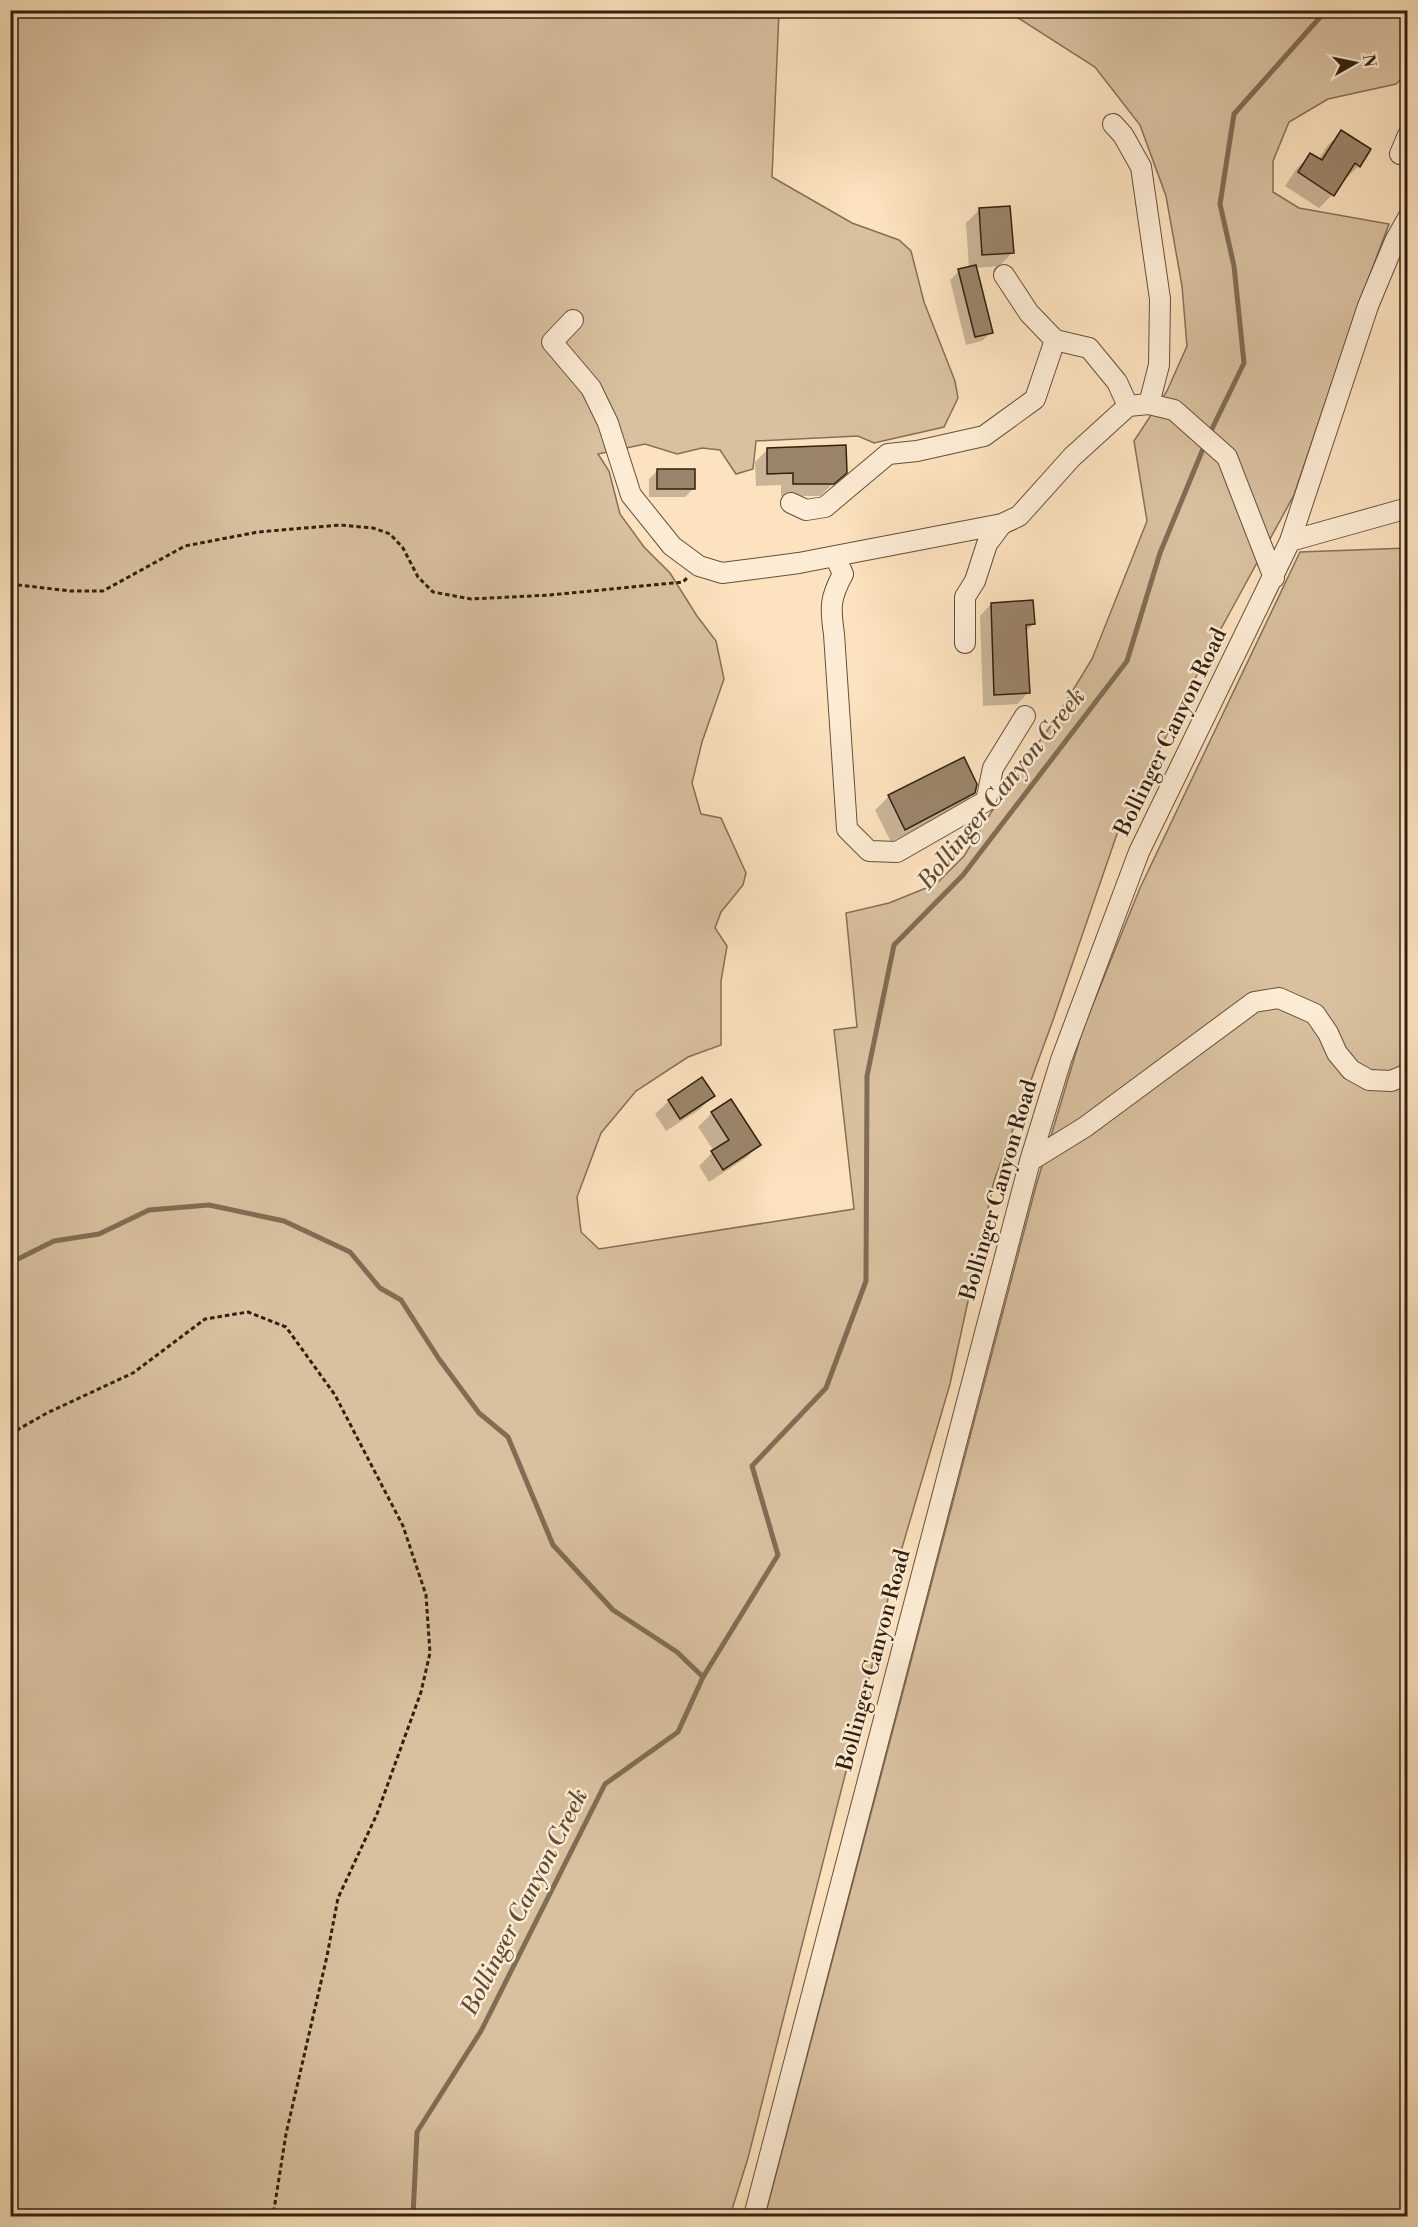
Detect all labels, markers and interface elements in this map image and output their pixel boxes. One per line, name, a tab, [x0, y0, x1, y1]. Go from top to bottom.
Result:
north arrow	[1325, 33, 1385, 93]
text: N	[1358, 53, 1380, 69]
street label: Bollinger Canyon Road	[1108, 623, 1233, 841]
water label: Bollinger Canyon Creek	[911, 682, 1092, 896]
street label: Bollinger Canyon Road	[954, 1076, 1044, 1304]
street label: Bollinger Canyon Road	[831, 1546, 917, 1775]
water label: Bollinger Canyon Creek	[454, 1784, 595, 2021]

